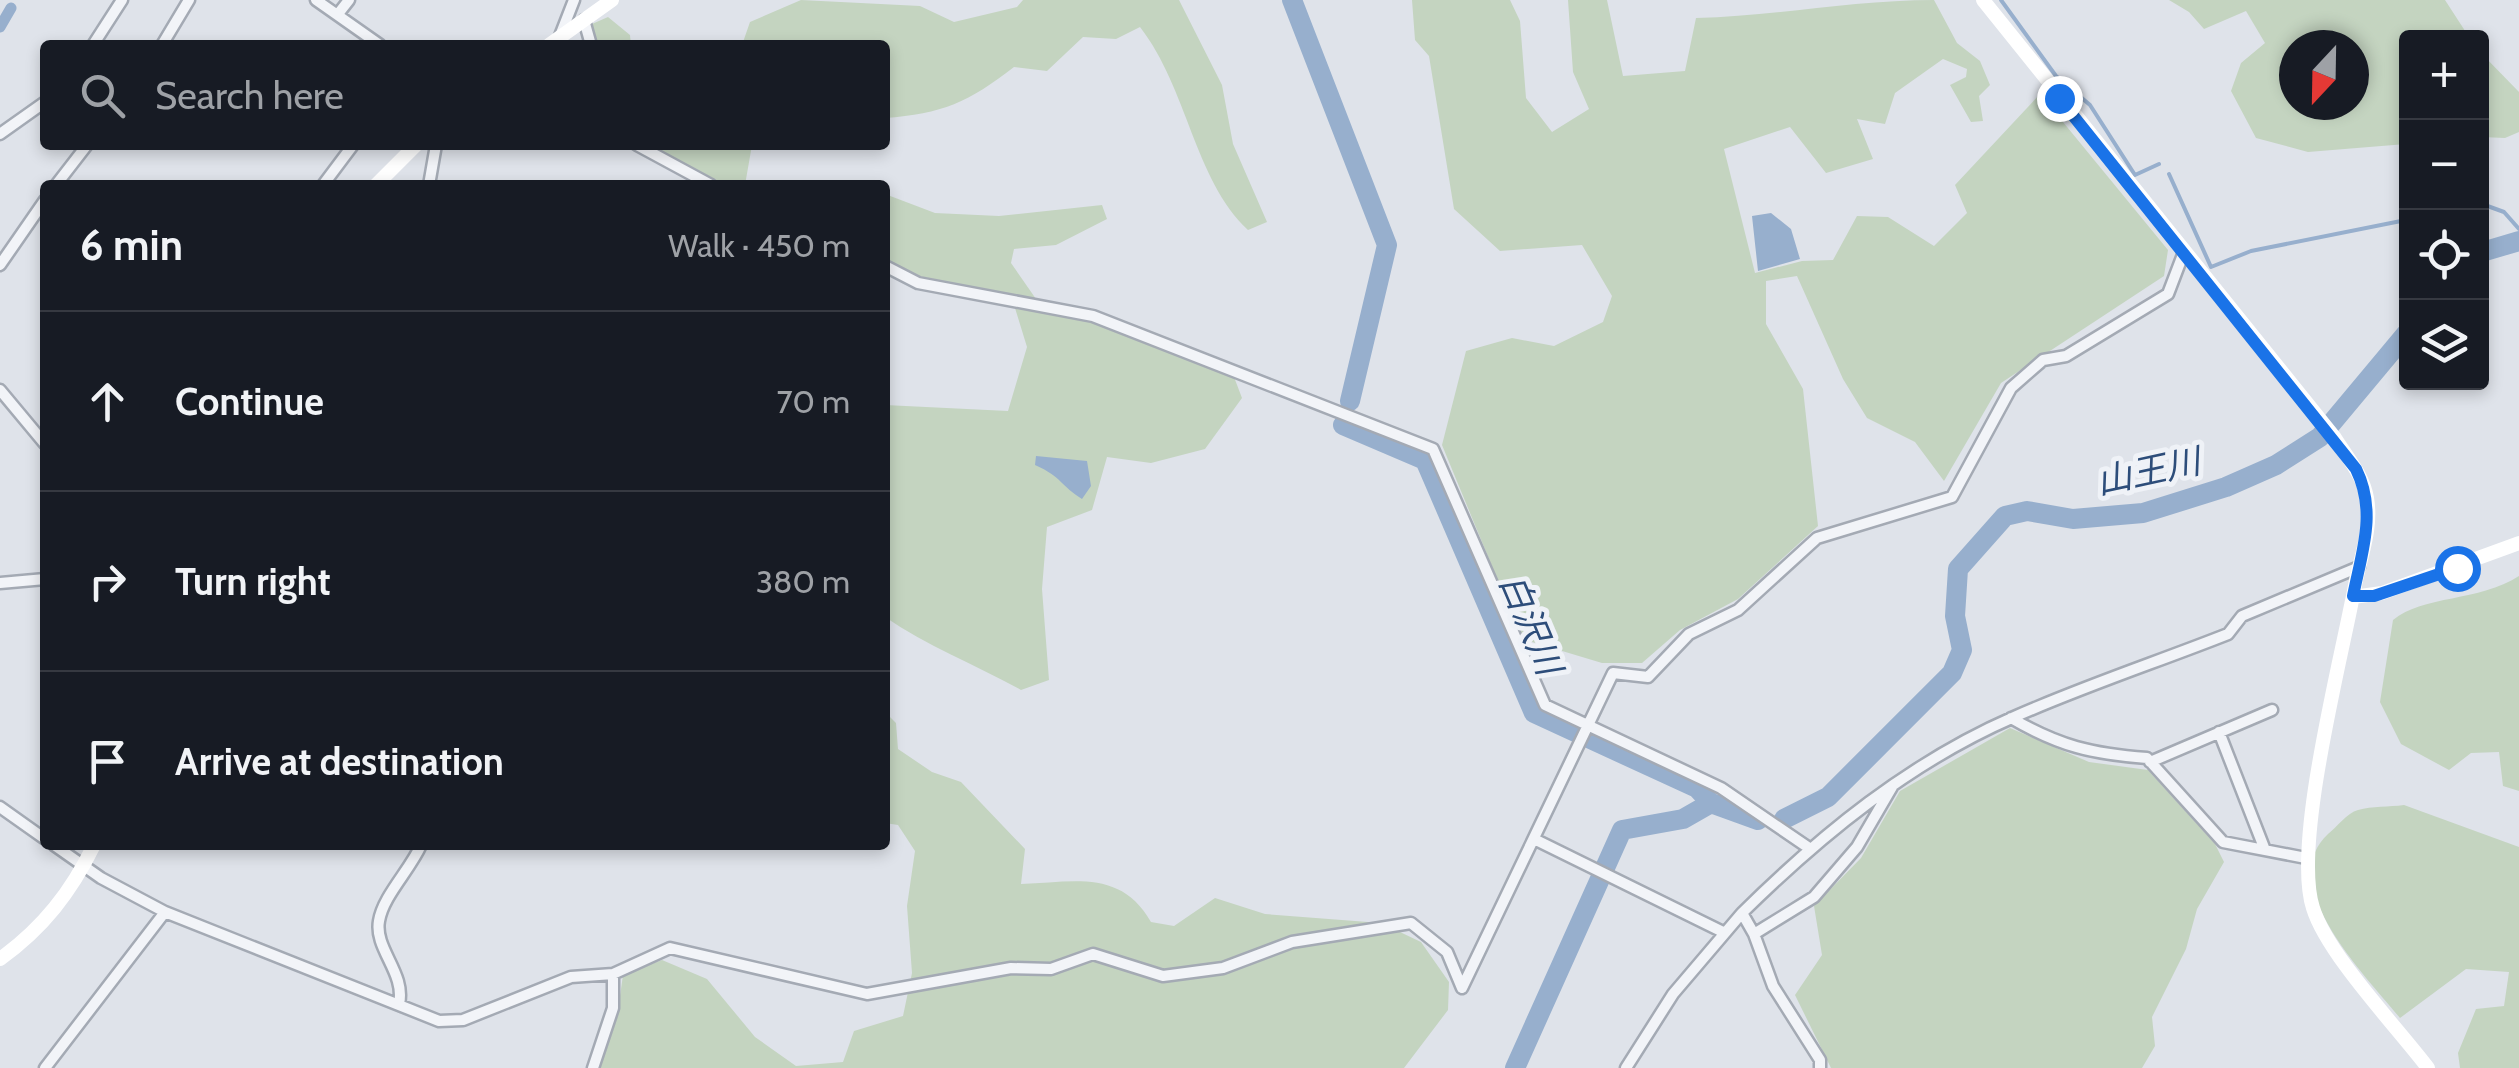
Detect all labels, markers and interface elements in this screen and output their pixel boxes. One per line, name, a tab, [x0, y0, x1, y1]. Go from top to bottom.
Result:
north arrow	[2279, 30, 2369, 120]
map controls	[2399, 30, 2489, 390]
button: +	[2399, 30, 2489, 120]
search box	[40, 40, 890, 150]
icon: search	[75, 68, 130, 123]
text: Search here	[155, 72, 344, 119]
route end	[2037, 76, 2083, 122]
button: −	[2399, 120, 2489, 210]
button: locate	[2399, 210, 2489, 300]
text: 6 min	[80, 219, 183, 271]
text: Walk · 450 m	[668, 226, 850, 265]
button: layers	[2399, 300, 2489, 390]
icon: ahead	[80, 374, 135, 429]
text: Continue	[175, 378, 324, 425]
text: 70 m	[777, 382, 850, 421]
water label: 山王川	[2092, 438, 2208, 503]
route start	[2435, 546, 2481, 592]
icon: right	[80, 554, 135, 609]
text: Turn right	[175, 558, 331, 605]
text: 380 m	[756, 562, 850, 601]
water label: 白沢川	[1491, 567, 1573, 684]
icon: arrive	[80, 734, 135, 789]
text: Arrive at destination	[175, 738, 504, 785]

